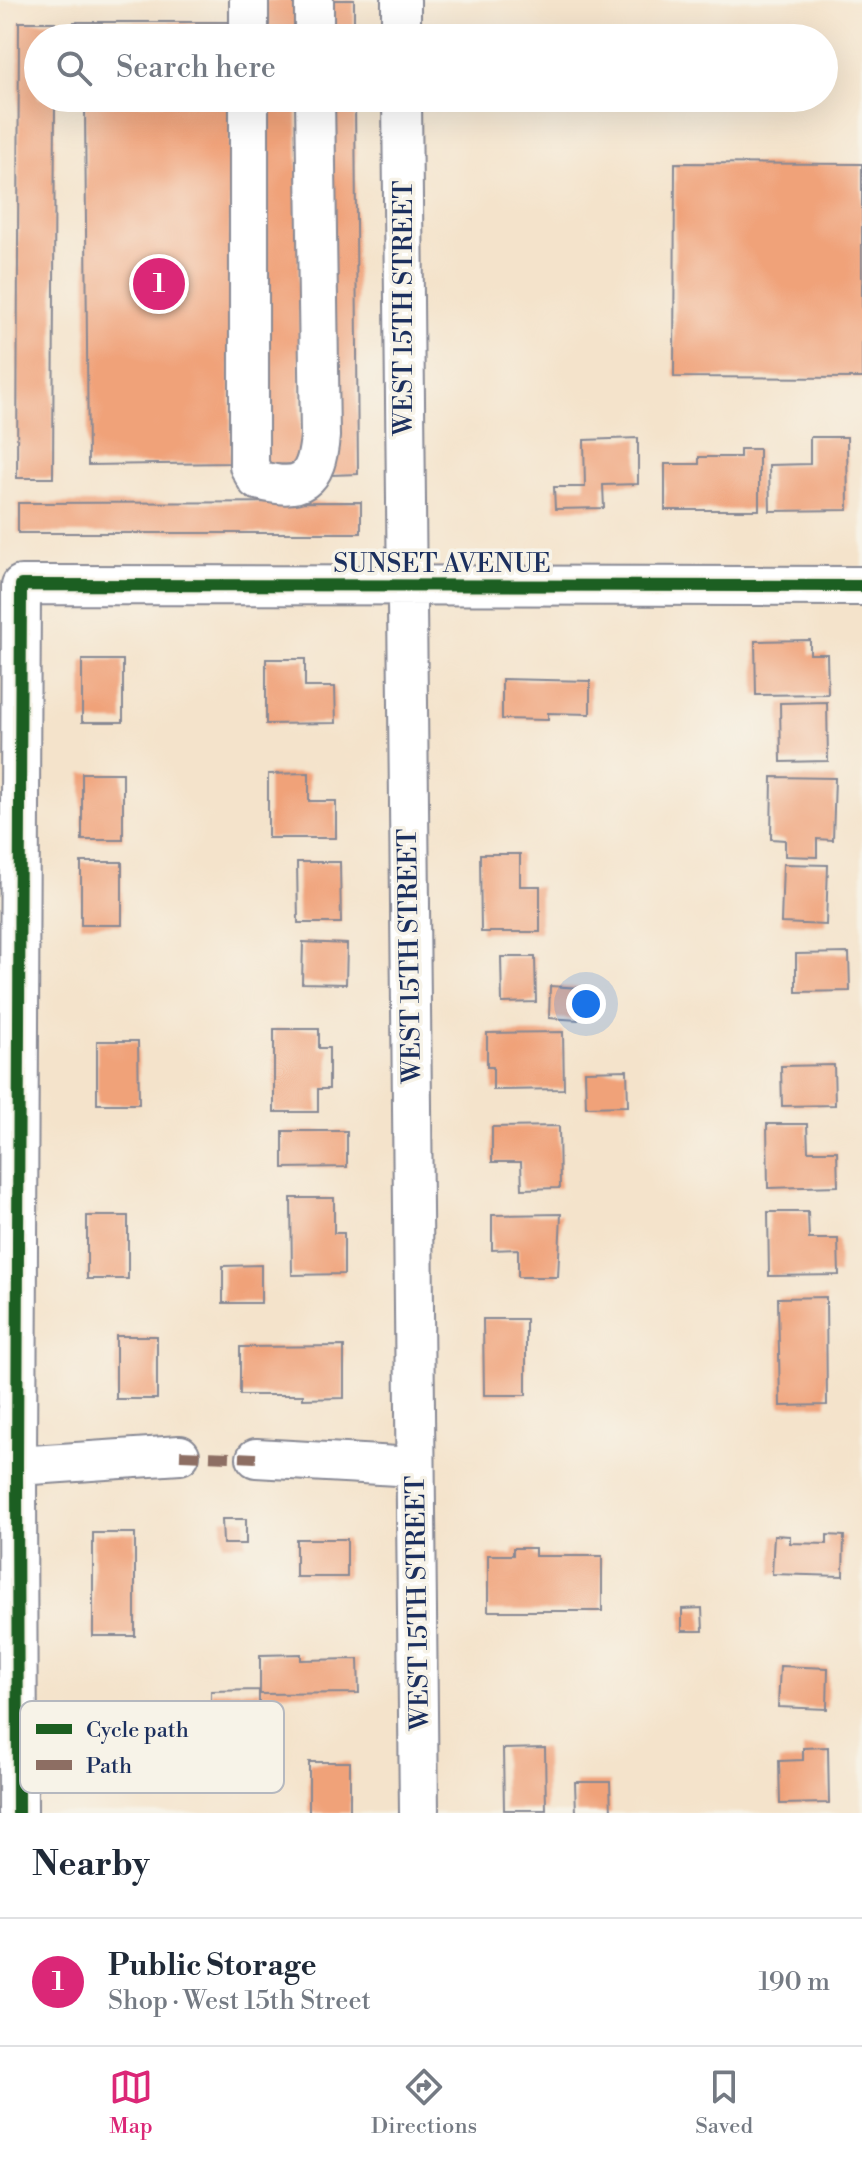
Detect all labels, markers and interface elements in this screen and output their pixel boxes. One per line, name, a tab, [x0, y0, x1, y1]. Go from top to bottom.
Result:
search box	[24, 24, 838, 112]
icon: search	[52, 46, 96, 90]
text: Search here	[116, 49, 276, 87]
street label: WEST 15TH STREET	[388, 181, 420, 436]
pin: 1	[133, 254, 185, 314]
street label: SUNSET AVENUE	[333, 548, 551, 580]
street label: WEST 15TH STREET	[392, 828, 428, 1085]
your location	[566, 984, 606, 1024]
street label: WEST 15TH STREET	[400, 1475, 436, 1732]
legend	[20, 1701, 284, 1793]
text: Cycle path	[86, 1717, 189, 1744]
text: Path	[86, 1753, 132, 1780]
text: Nearby	[32, 1844, 150, 1886]
text: Public Storage	[108, 1947, 317, 1985]
text: 1	[52, 1966, 64, 1998]
text: 190 m	[759, 1966, 830, 1998]
text: Shop · West 15th Street	[108, 1985, 371, 2017]
tab: Map	[109, 2065, 153, 2140]
tab: Directions	[371, 2065, 477, 2140]
tab: Saved	[695, 2065, 753, 2140]

